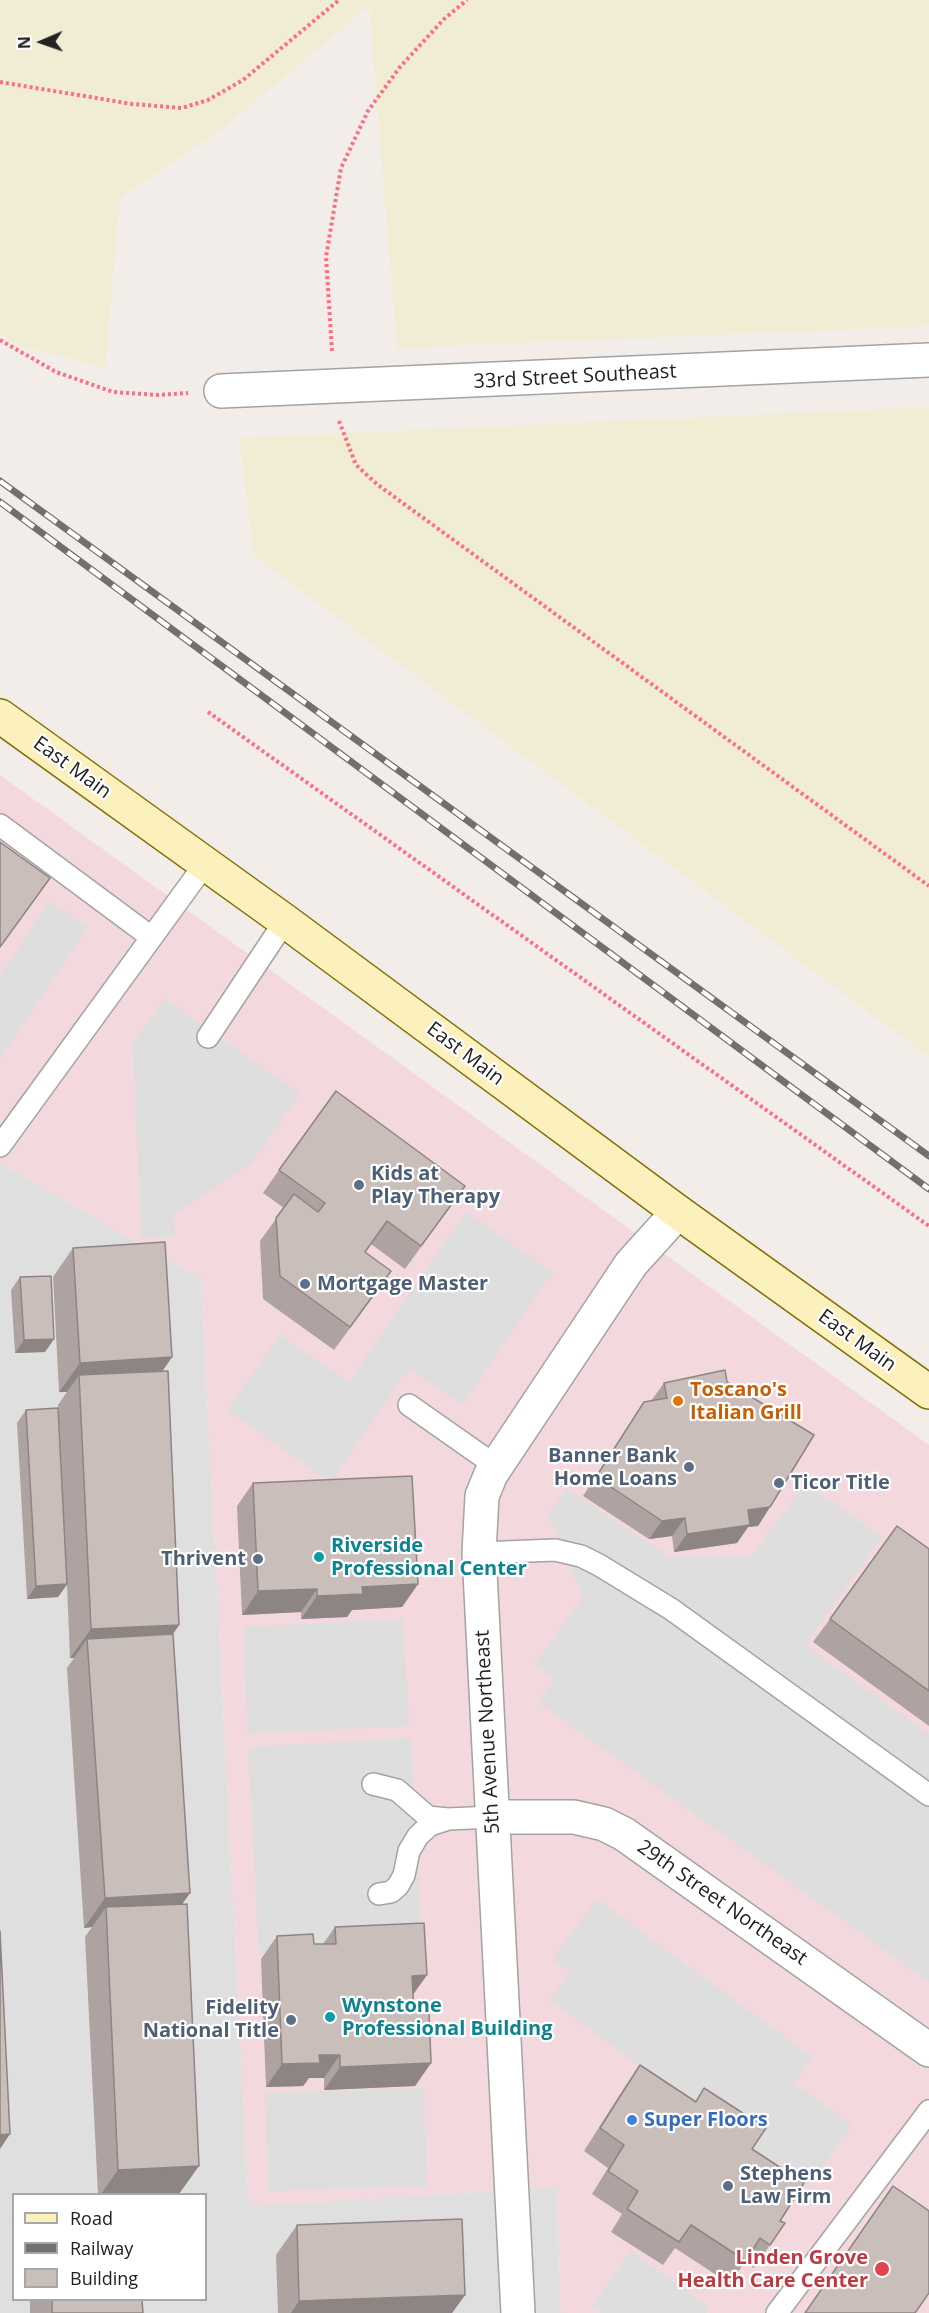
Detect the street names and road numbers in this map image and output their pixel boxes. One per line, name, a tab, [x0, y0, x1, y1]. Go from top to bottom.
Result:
street label: 33rd Street Southeast	[473, 360, 677, 394]
street label: East Main	[28, 732, 116, 804]
street label: East Main	[422, 1017, 508, 1091]
street label: East Main	[813, 1305, 901, 1377]
street label: 5th Avenue Northeast	[471, 1629, 505, 1835]
street label: 29th Street Northeast	[632, 1835, 812, 1971]

